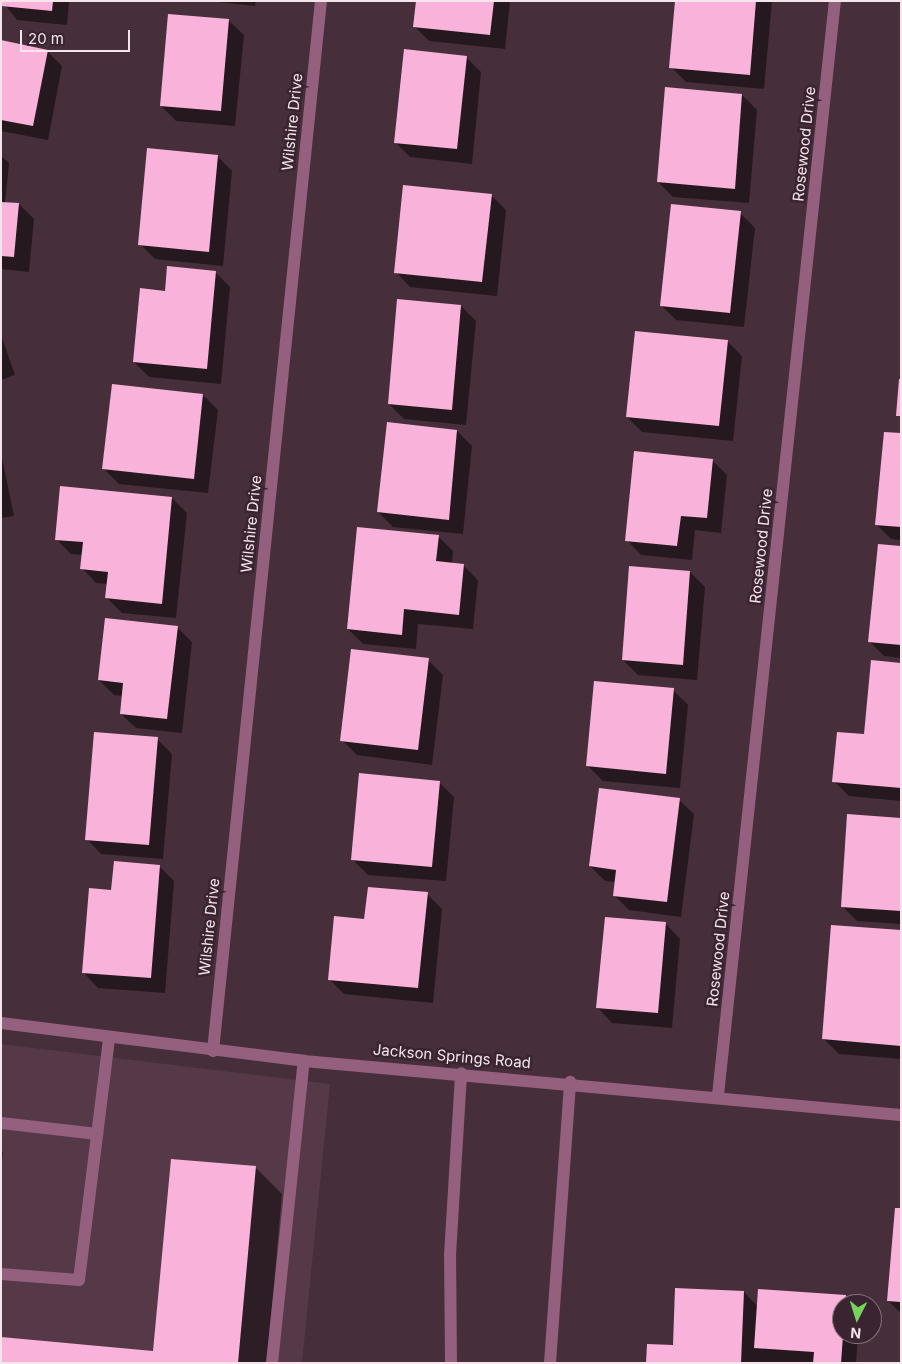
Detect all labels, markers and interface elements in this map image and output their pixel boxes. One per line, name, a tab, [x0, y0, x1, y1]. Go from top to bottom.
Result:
scale bar	[22, 20, 132, 52]
text: 20 m	[28, 29, 64, 48]
street label: Wilshire Drive	[278, 72, 306, 172]
street label: Rosewood Drive	[789, 86, 819, 202]
street label: Wilshire Drive	[237, 474, 265, 574]
street label: Rosewood Drive	[746, 488, 776, 604]
street label: Wilshire Drive	[195, 877, 223, 977]
street label: Rosewood Drive	[703, 891, 733, 1007]
street label: Jackson Springs Road	[372, 1040, 532, 1072]
north arrow	[832, 1294, 882, 1344]
text: N	[850, 1325, 862, 1342]

